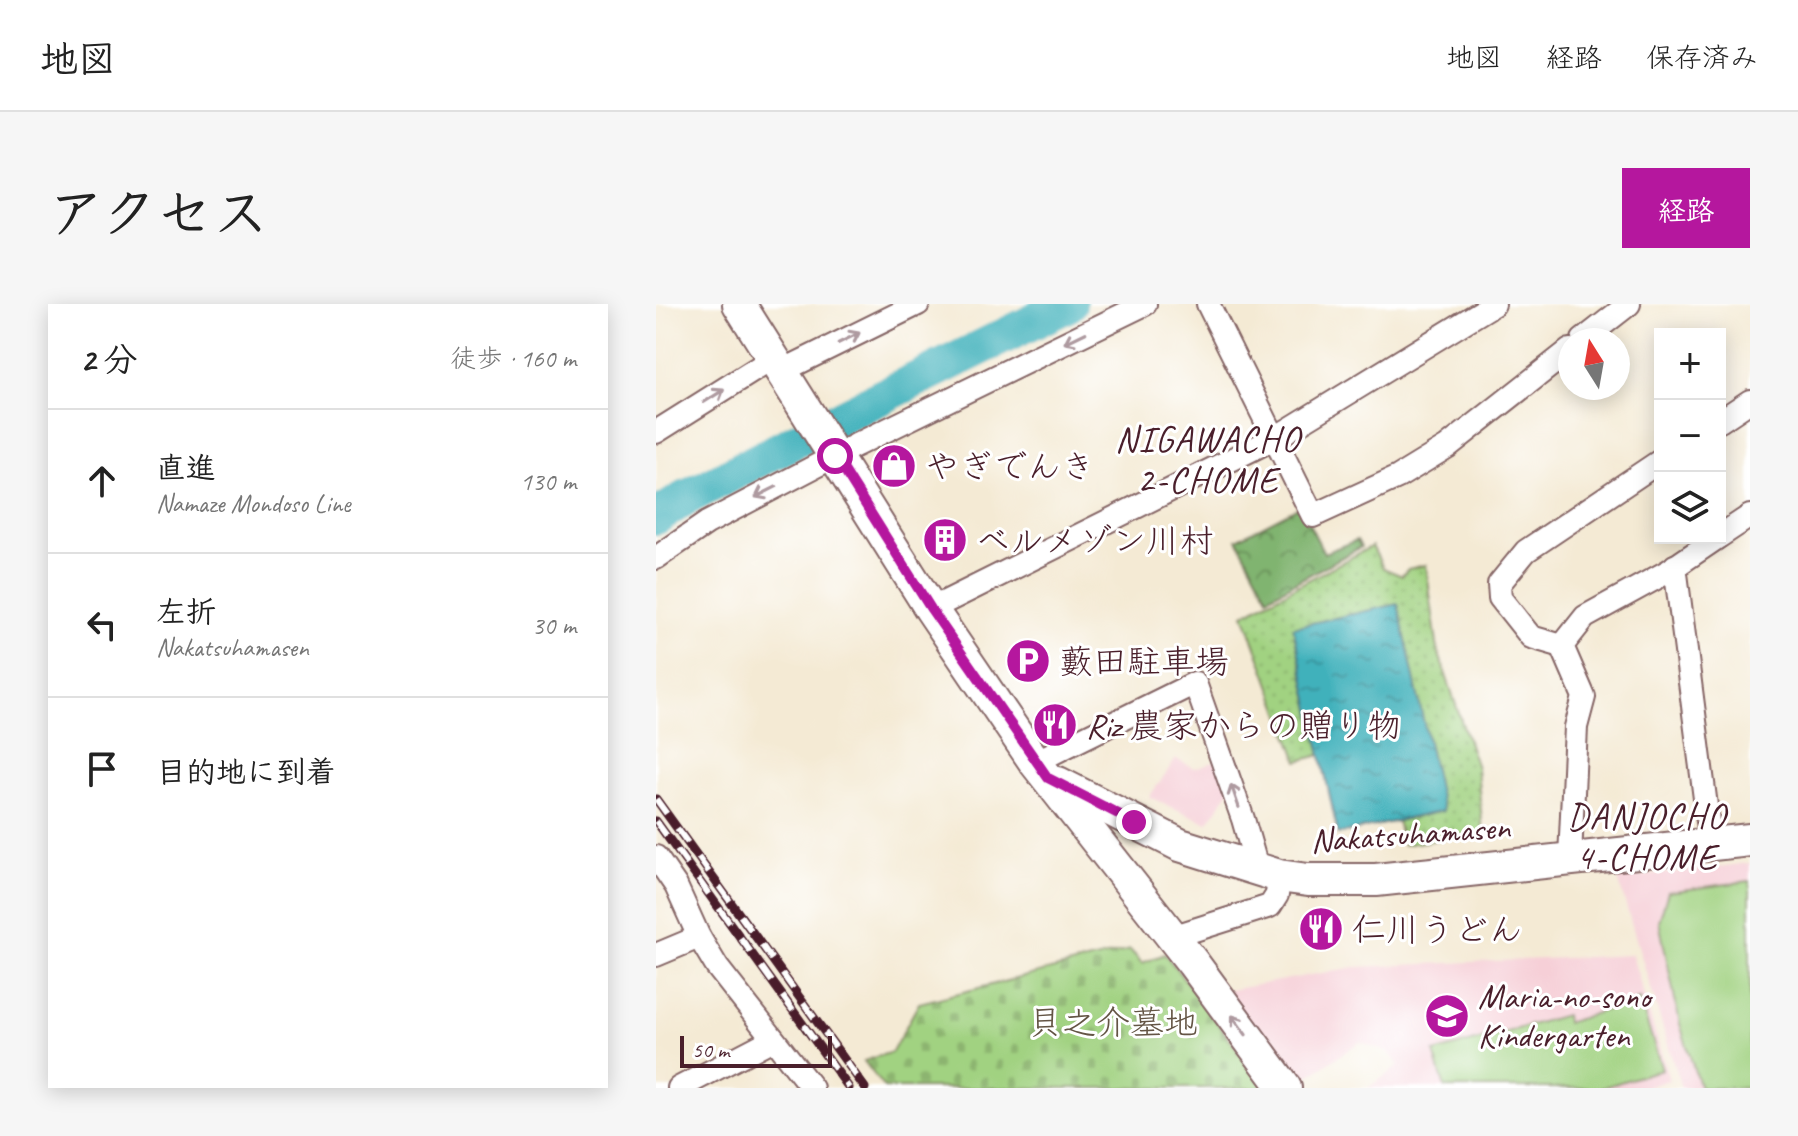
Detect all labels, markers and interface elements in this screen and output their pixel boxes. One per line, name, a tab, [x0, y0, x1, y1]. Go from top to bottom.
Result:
text: 地図	[40, 36, 116, 83]
text: 地図	[1446, 40, 1502, 75]
text: 経路	[1546, 40, 1602, 75]
text: 保存済み	[1646, 40, 1758, 75]
button: 経路	[1622, 168, 1750, 248]
text: アクセス	[48, 178, 269, 249]
north arrow	[1558, 328, 1630, 400]
map controls	[1654, 328, 1726, 544]
button: +	[1654, 328, 1726, 400]
one-way arrow	[837, 330, 861, 345]
one-way arrow	[1063, 331, 1087, 346]
text: 2 分	[80, 338, 138, 381]
text: 徒歩 · 160 m	[451, 342, 576, 375]
one-way arrow	[702, 387, 725, 403]
button: −	[1654, 400, 1726, 472]
district label: NIGAWACHO 2-CHOME	[1115, 416, 1303, 503]
route start	[817, 438, 853, 474]
shop icon: やぎでんき	[870, 442, 918, 490]
place label: やぎでんき	[925, 445, 1095, 488]
text: 直進	[156, 449, 216, 487]
icon: ahead	[80, 459, 124, 503]
text: 130 m	[520, 465, 576, 498]
button: layers	[1654, 472, 1726, 544]
one-way arrow	[755, 485, 778, 500]
text: Namaze Mondoso Line	[156, 487, 351, 520]
building icon: ベルメゾン川村	[921, 516, 969, 564]
place label: ベルメゾン川村	[976, 519, 1214, 562]
text: 左折	[156, 593, 216, 631]
icon: left	[80, 603, 124, 647]
text: 30 m	[532, 609, 576, 642]
text: Nakatsuhamasen	[156, 631, 309, 664]
parking icon: 藪田駐車場	[1004, 637, 1052, 685]
place label: 藪田駐車場	[1059, 640, 1229, 683]
restaurant icon: Riz 農家からの贈り物	[1031, 701, 1079, 749]
place label: Riz 農家からの贈り物	[1086, 704, 1402, 747]
icon: arrive	[80, 747, 124, 791]
text: 目的地に到着	[156, 753, 336, 791]
one-way arrow	[1227, 784, 1242, 809]
district label: DANJOCHO 4-CHOME	[1567, 793, 1729, 880]
route end	[1116, 804, 1152, 840]
street label: Nakatsuhamasen	[1309, 805, 1513, 862]
restaurant icon: 仁川うどん	[1297, 905, 1345, 953]
place label: 仁川うどん	[1352, 908, 1523, 951]
place label: Maria-no-sono Kindergarten	[1478, 975, 1654, 1057]
school or university icon: Maria-no-sono Kindergarten	[1423, 992, 1471, 1040]
park label: 貝之介墓地	[1028, 1001, 1198, 1044]
one-way arrow	[1231, 1015, 1247, 1037]
scale bar	[680, 1032, 832, 1068]
text: 50 m	[692, 1036, 729, 1064]

